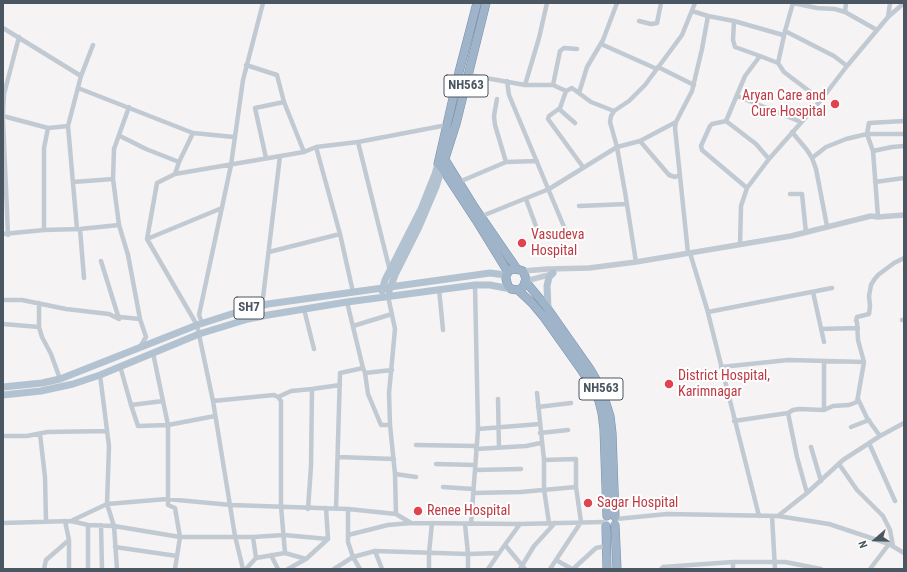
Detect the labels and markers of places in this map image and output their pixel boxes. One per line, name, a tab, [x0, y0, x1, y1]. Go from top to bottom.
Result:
place label: Aryan Care and Cure Hospital	[742, 88, 826, 120]
marker: Aryan Care and Cure Hospital	[829, 98, 841, 110]
place label: Vasudeva Hospital	[531, 227, 584, 260]
marker: Vasudeva Hospital	[516, 237, 528, 249]
place label: District Hospital, Karimnagar	[678, 368, 770, 400]
marker: District Hospital, Karimnagar	[663, 378, 675, 390]
place label: Sagar Hospital	[597, 495, 678, 511]
marker: Sagar Hospital	[582, 497, 594, 509]
place label: Renee Hospital	[427, 503, 510, 519]
marker: Renee Hospital	[412, 505, 424, 517]

